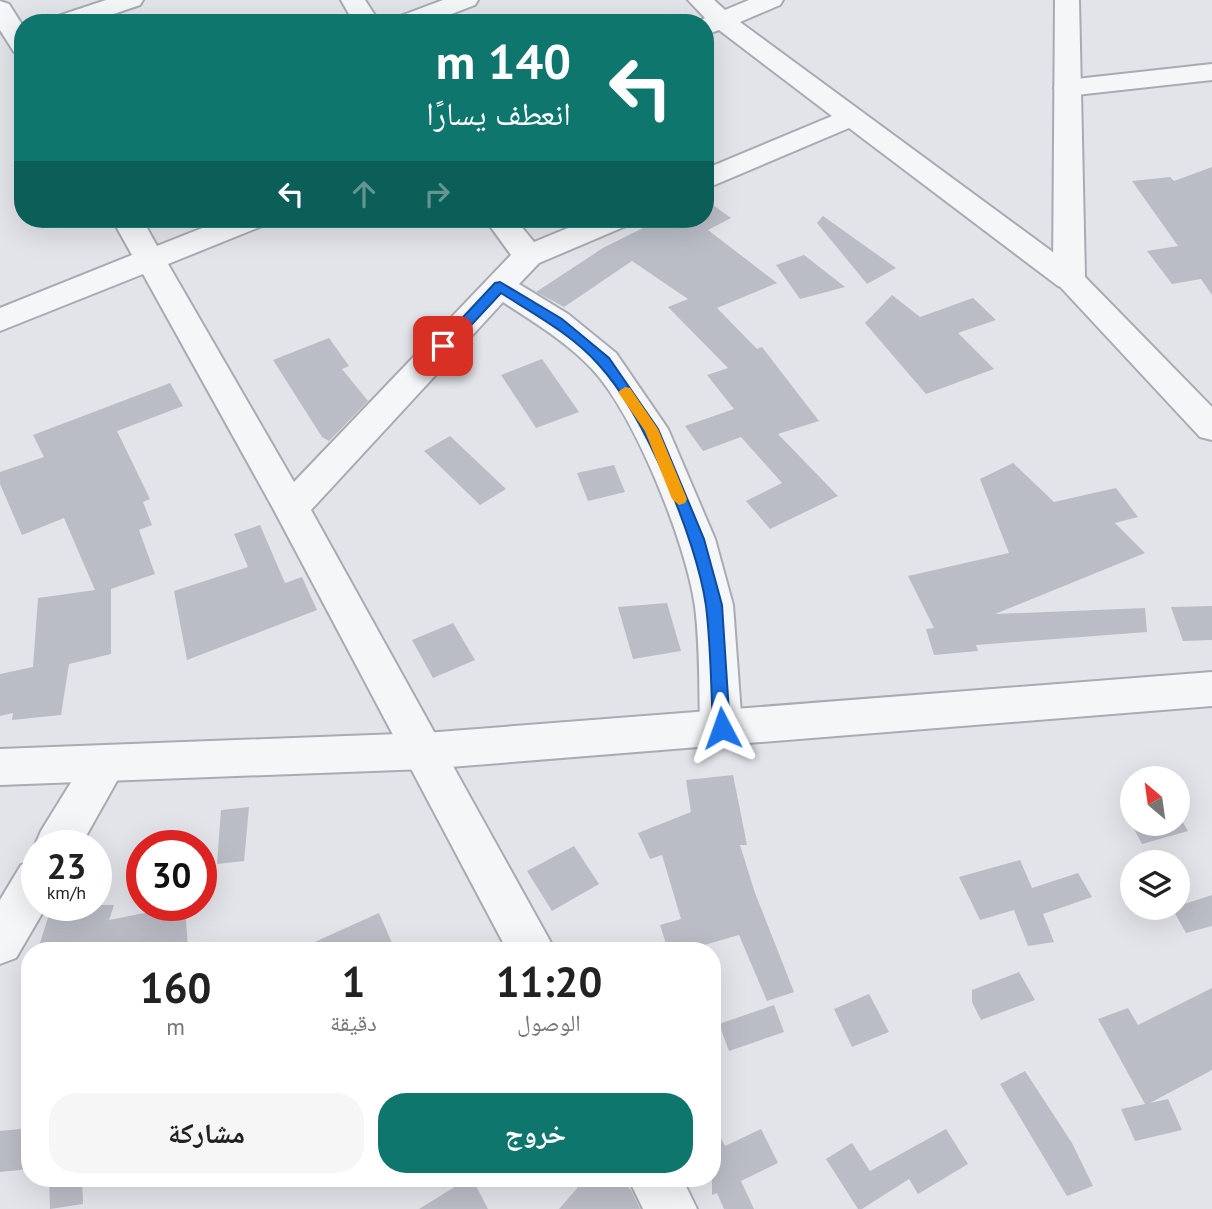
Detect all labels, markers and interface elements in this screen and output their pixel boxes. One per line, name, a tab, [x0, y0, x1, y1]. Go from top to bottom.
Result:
text: 140 m	[436, 29, 571, 93]
icon: left	[595, 42, 686, 133]
text: انعطف يسارًا	[426, 92, 571, 134]
icon: left	[272, 175, 310, 213]
icon: ahead	[345, 175, 383, 213]
icon: right	[418, 175, 456, 213]
pin	[413, 316, 473, 376]
icon: arrive	[424, 327, 462, 365]
position arrow	[685, 691, 759, 765]
north arrow	[1120, 766, 1190, 836]
map controls	[1120, 766, 1190, 920]
speed limit sign: 30	[126, 830, 217, 921]
text: 23	[47, 843, 86, 889]
button: layers	[1120, 850, 1190, 920]
text: km/h	[47, 881, 86, 904]
text: 1	[342, 954, 365, 1009]
text: 11:20	[496, 954, 602, 1009]
text: 160	[140, 960, 211, 1015]
text: دقيقة	[330, 1008, 377, 1037]
text: الوصول	[517, 1008, 581, 1037]
text: m	[166, 1012, 185, 1041]
button: مشاركة	[49, 1093, 364, 1173]
button: خروج	[378, 1093, 693, 1173]

